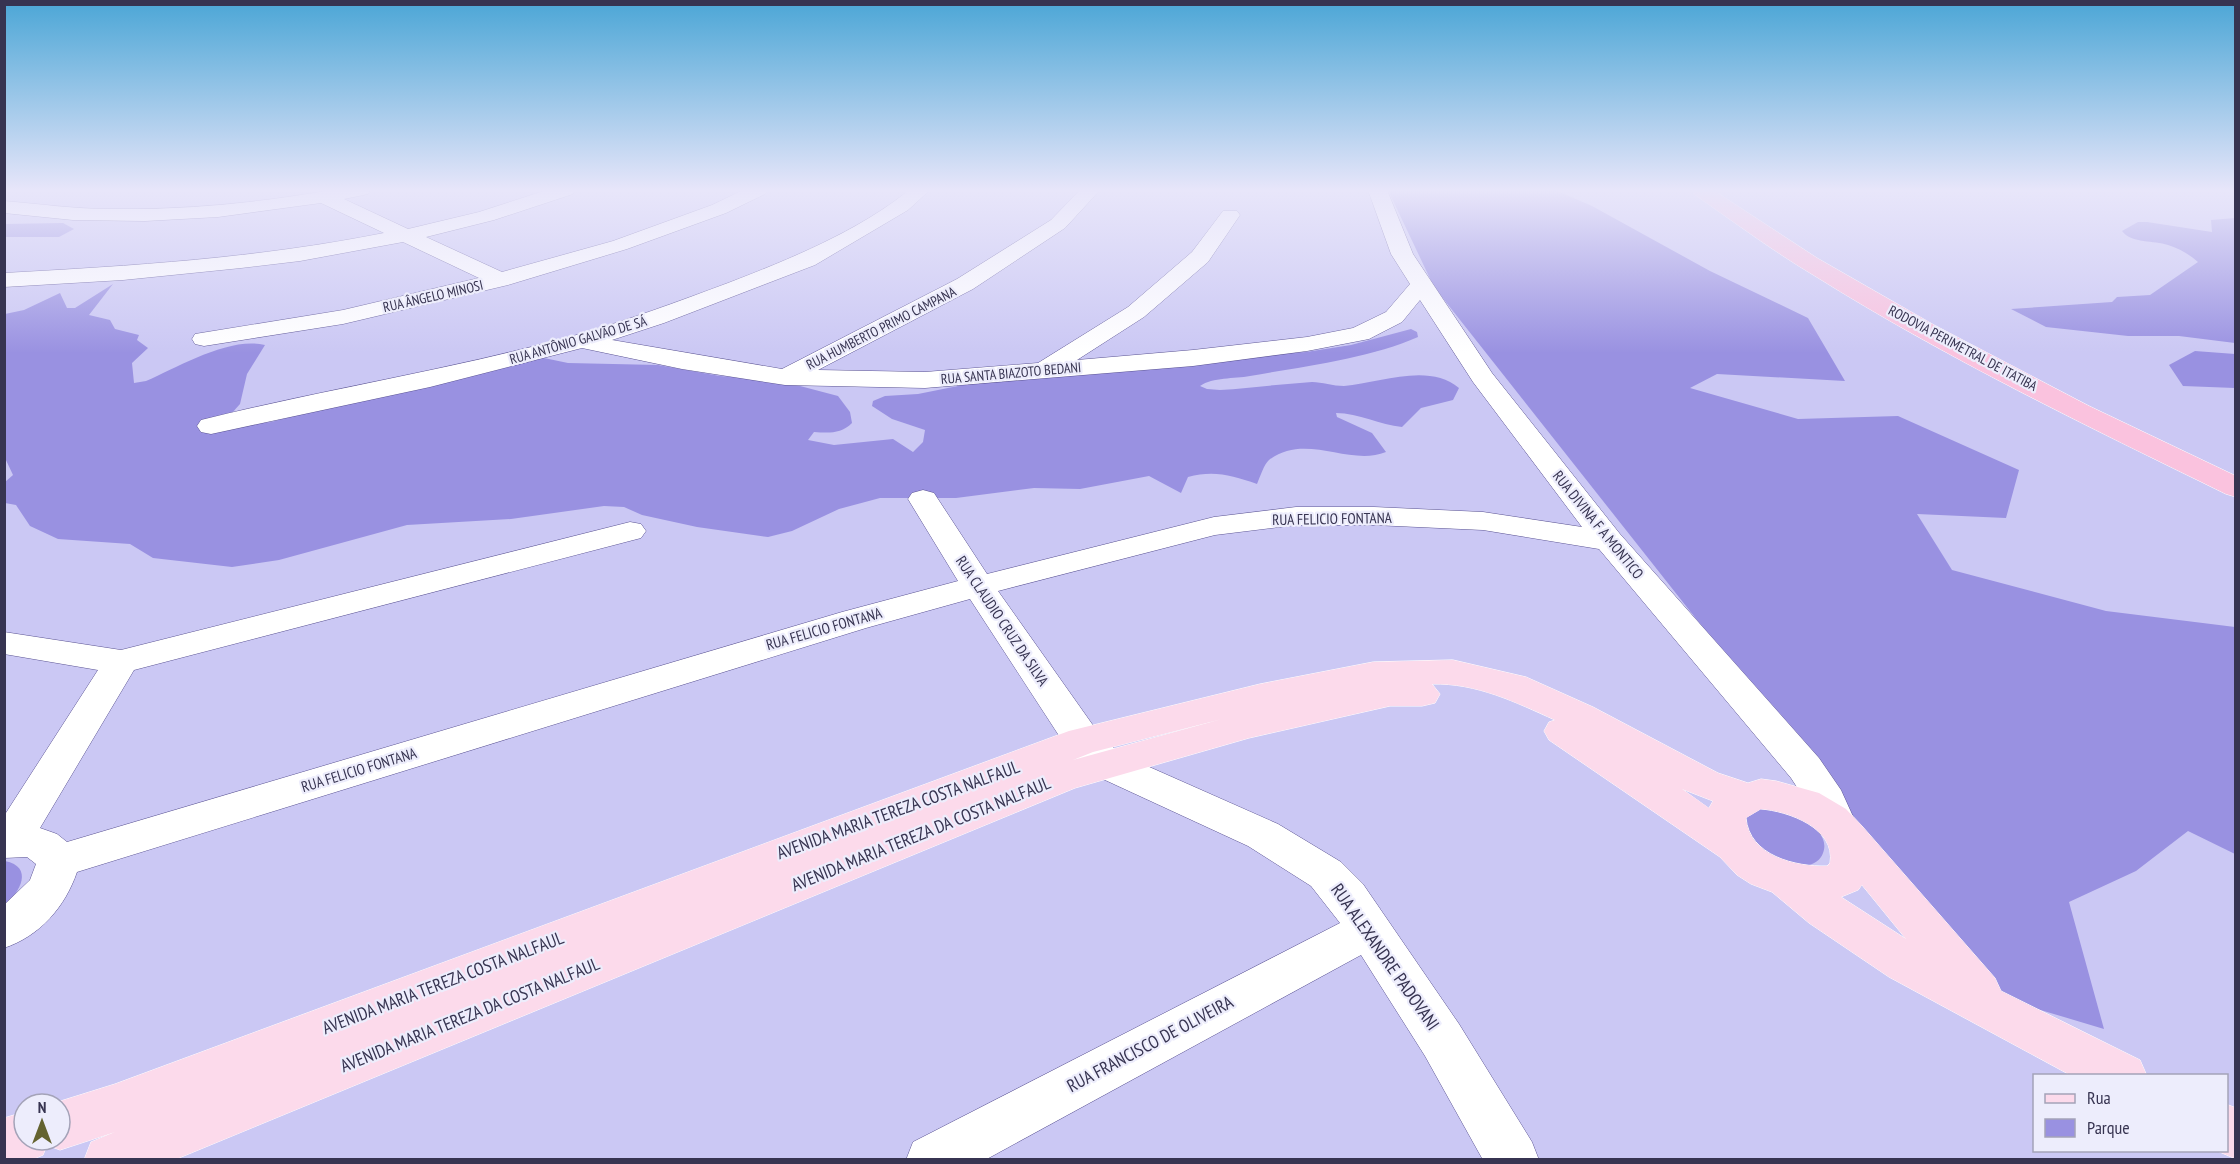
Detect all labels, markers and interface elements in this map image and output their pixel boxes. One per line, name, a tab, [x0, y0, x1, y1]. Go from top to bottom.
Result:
street label: RUA ÂNGELO MINOSI	[381, 276, 485, 316]
street label: RUA HUMBERTO PRIMO CAMPANA	[803, 282, 959, 374]
street label: RODOVIA PERIMETRAL DE ITATIBA	[1885, 301, 2041, 395]
street label: RUA ANTÔNIO GALVÃO DE SÁ	[507, 312, 649, 368]
street label: RUA SANTA BIAZOTO BEDANI	[940, 358, 1082, 388]
street label: RUA DIVINA F A MONTICO	[1549, 467, 1648, 583]
street label: RUA FELICIO FONTANA	[1272, 508, 1393, 529]
street label: RUA CLAUDIO CRUZ DA SILVA	[952, 552, 1053, 690]
street label: RUA FELICIO FONTANA	[764, 603, 885, 654]
street label: RUA FELICIO FONTANA	[299, 743, 420, 796]
street label: AVENIDA MARIA TEREZA COSTA NALFAUL	[773, 755, 1023, 864]
street label: AVENIDA MARIA TEREZA DA COSTA NALFAUL	[788, 771, 1054, 896]
street label: RUA ALEXANDRE PADOVANI	[1326, 879, 1445, 1035]
street label: AVENIDA MARIA TEREZA COSTA NALFAUL	[319, 926, 567, 1039]
street label: AVENIDA MARIA TEREZA DA COSTA NALFAUL	[337, 952, 603, 1077]
street label: RUA FRANCISCO DE OLIVEIRA	[1063, 990, 1237, 1097]
legend	[2033, 1074, 2228, 1152]
text: Rua	[2087, 1086, 2111, 1109]
north arrow	[12, 1092, 72, 1152]
text: N	[38, 1097, 46, 1117]
text: Parque	[2087, 1116, 2130, 1139]

